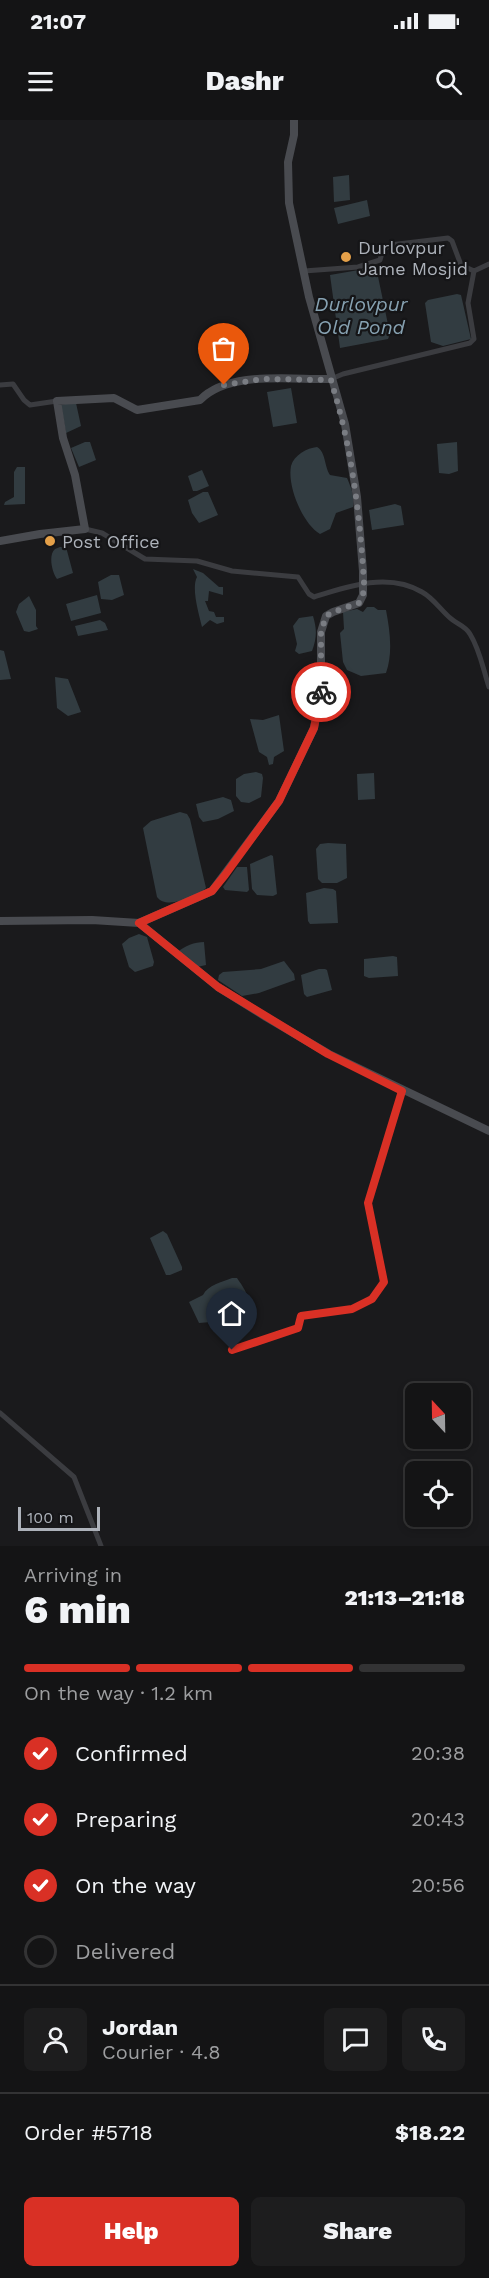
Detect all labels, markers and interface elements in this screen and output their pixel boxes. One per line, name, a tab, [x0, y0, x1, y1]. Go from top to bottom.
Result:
text: 21:07	[30, 9, 86, 34]
icon: menu	[24, 65, 57, 98]
text: Dashr	[206, 65, 283, 97]
icon: search	[432, 65, 465, 98]
place label: Durlovpur Jame Mosjid	[358, 237, 468, 279]
marker: Durlovpur Jame Mosjid	[339, 250, 353, 264]
water label: Durlovpur Old Pond	[315, 292, 409, 339]
pin	[198, 323, 249, 385]
icon: bag	[207, 332, 240, 365]
place label: Post Office	[62, 531, 160, 552]
marker: Post Office	[43, 534, 57, 548]
courier	[291, 662, 351, 722]
icon: bike	[305, 676, 338, 709]
pin	[206, 1288, 257, 1350]
icon: home	[215, 1297, 248, 1330]
north arrow	[405, 1383, 471, 1449]
map controls	[405, 1383, 471, 1527]
button: locate	[405, 1461, 471, 1527]
scale bar	[18, 1504, 100, 1532]
text: 100 m	[27, 1508, 74, 1527]
text: Arriving in	[24, 1563, 122, 1587]
text: 21:13–21:18	[345, 1585, 465, 1610]
text: 6 min	[24, 1587, 131, 1632]
text: On the way · 1.2 km	[24, 1681, 213, 1705]
icon: check	[24, 1737, 57, 1770]
text: Confirmed	[75, 1741, 188, 1766]
text: 20:38	[411, 1741, 465, 1765]
icon: check	[24, 1803, 57, 1836]
text: Preparing	[75, 1807, 176, 1832]
text: 20:43	[411, 1807, 465, 1831]
icon: check	[24, 1869, 57, 1902]
text: On the way	[75, 1873, 196, 1898]
text: 20:56	[411, 1873, 465, 1897]
text: Delivered	[75, 1939, 175, 1964]
button: person	[24, 2008, 87, 2071]
button: chat	[324, 2008, 387, 2071]
button: phone	[402, 2008, 465, 2071]
text: Jordan	[102, 2015, 178, 2040]
text: Courier · 4.8	[102, 2040, 221, 2064]
text: Order #5718	[24, 2120, 153, 2145]
text: $18.22	[395, 2120, 465, 2145]
button: Help	[24, 2197, 239, 2266]
button: Share	[251, 2197, 465, 2266]

